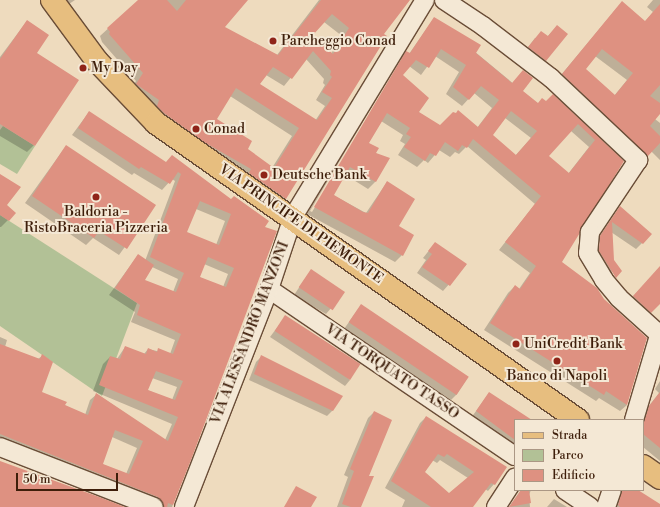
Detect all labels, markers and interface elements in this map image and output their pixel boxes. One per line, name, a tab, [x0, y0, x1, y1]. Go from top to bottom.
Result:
place label: Parcheggio Conad	[281, 33, 396, 49]
marker: Parcheggio Conad	[268, 36, 278, 46]
place label: My Day	[91, 60, 138, 76]
marker: My Day	[78, 63, 88, 73]
place label: Conad	[204, 121, 245, 137]
marker: Conad	[191, 124, 201, 134]
street label: VIA PRINCIPE DI PIEMONTE	[216, 161, 386, 287]
place label: Deutsche Bank	[272, 167, 367, 183]
marker: Deutsche Bank	[259, 170, 269, 180]
marker: Baldoria - RistoBraceria Pizzeria	[91, 192, 101, 202]
place label: Baldoria - RistoBraceria Pizzeria	[24, 204, 168, 236]
street label: VIA ALESSANDRO MANZONI	[207, 239, 293, 427]
street label: VIA TORQUATO TASSO	[322, 321, 462, 423]
place label: UniCredit Bank	[524, 336, 622, 352]
marker: UniCredit Bank	[511, 339, 521, 349]
marker: Banco di Napoli	[552, 356, 562, 366]
place label: Banco di Napoli	[507, 368, 607, 384]
legend	[514, 419, 644, 491]
text: Strada	[552, 428, 587, 443]
text: Parco	[552, 448, 584, 463]
scale bar	[18, 465, 120, 491]
text: Edificio	[552, 468, 595, 483]
text: 50 m	[23, 472, 51, 487]

